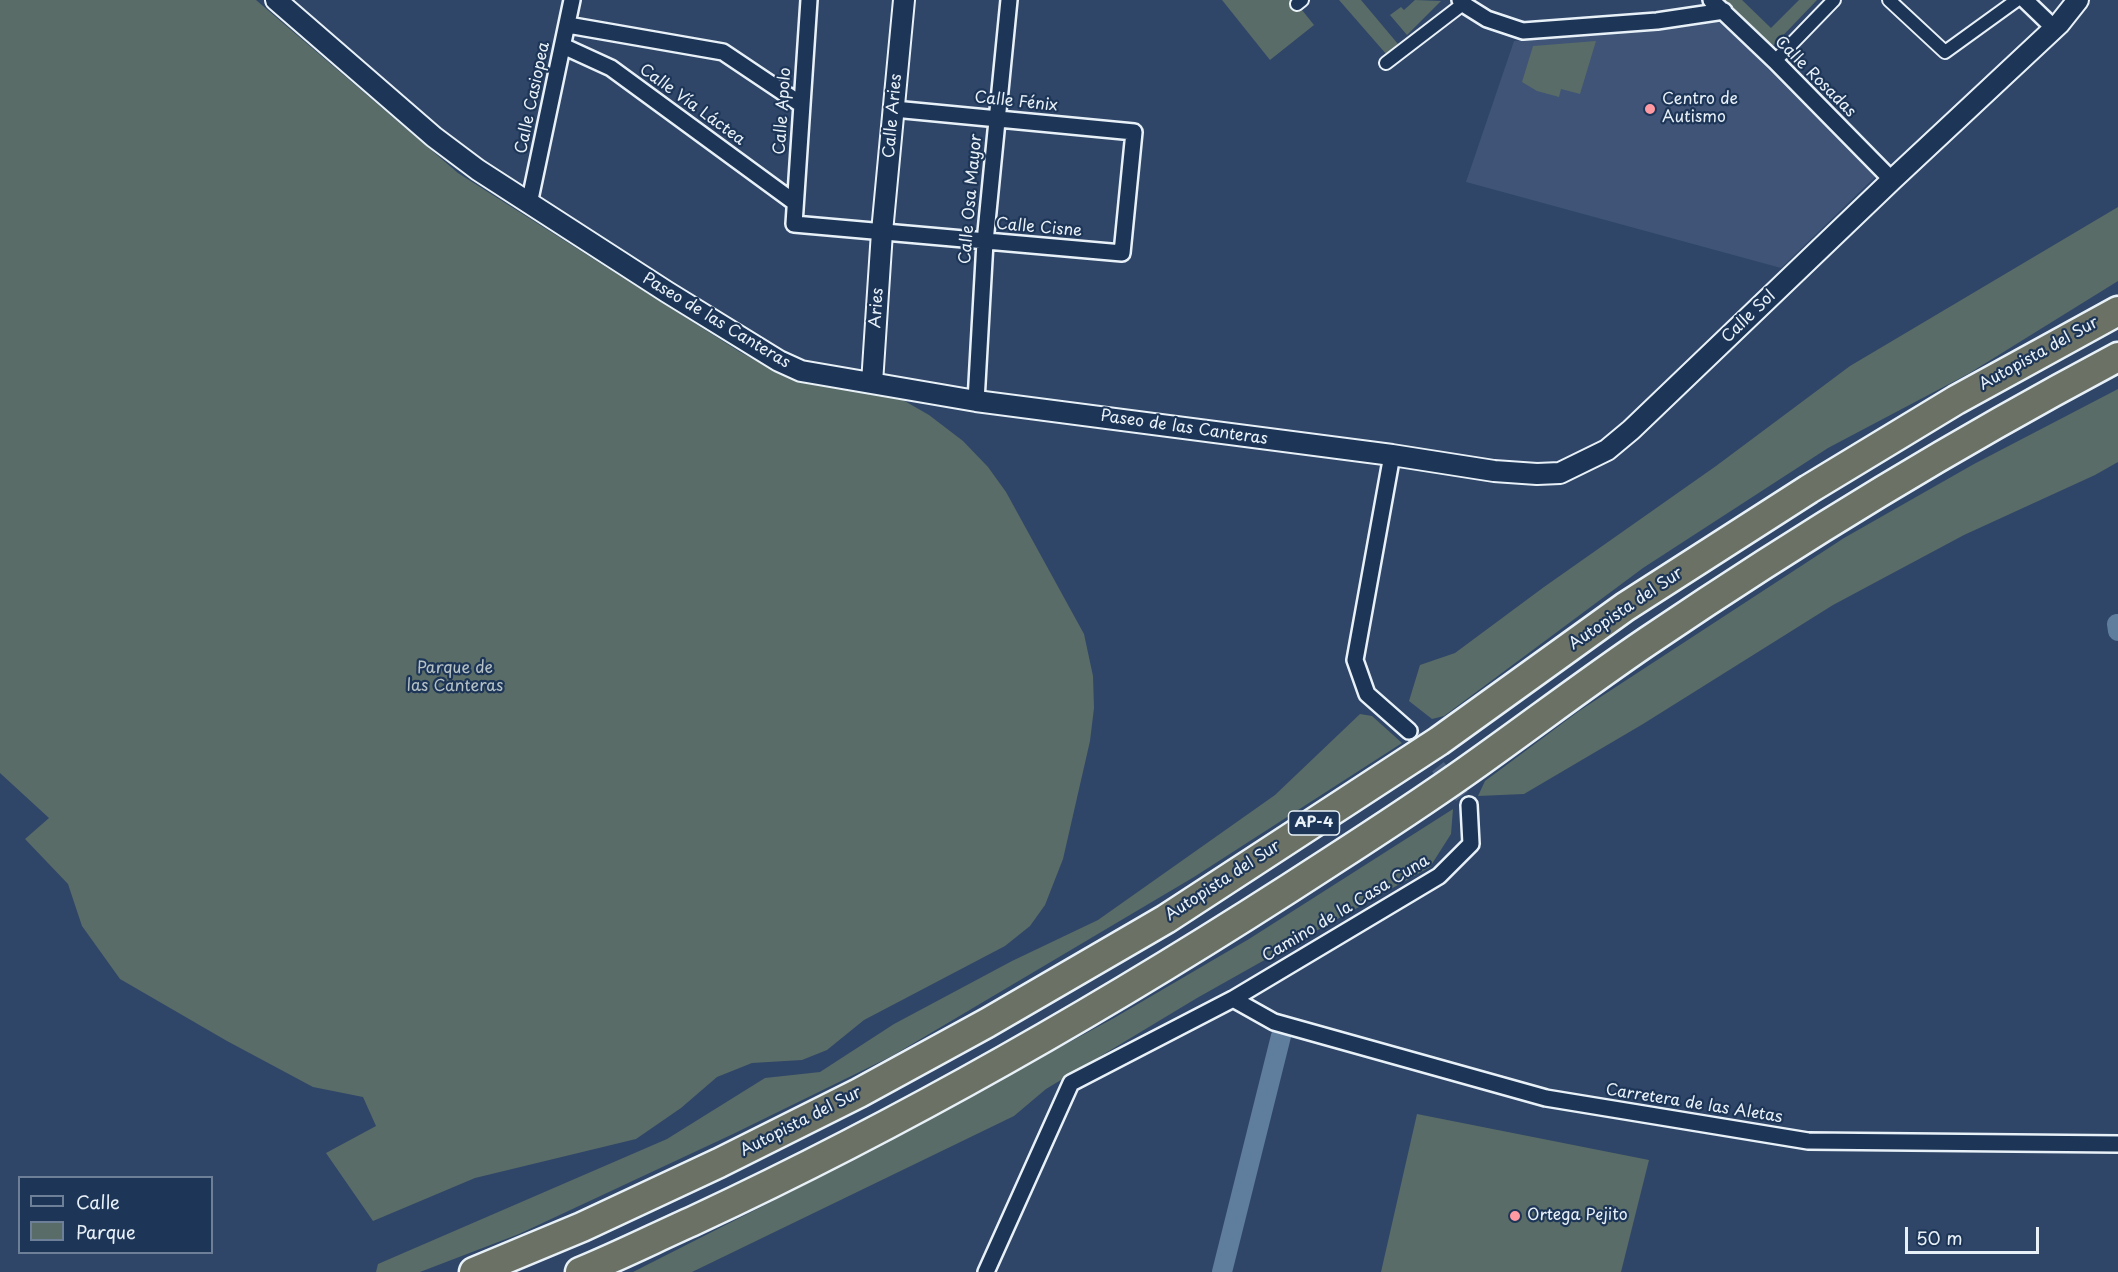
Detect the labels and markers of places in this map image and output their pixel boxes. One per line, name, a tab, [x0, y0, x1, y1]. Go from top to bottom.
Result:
place label: Centro de Autismo	[1662, 90, 1738, 128]
marker: Centro de Autismo	[1643, 102, 1657, 116]
place label: Ortega Pejito	[1527, 1206, 1628, 1226]
marker: Ortega Pejito	[1508, 1209, 1522, 1223]

